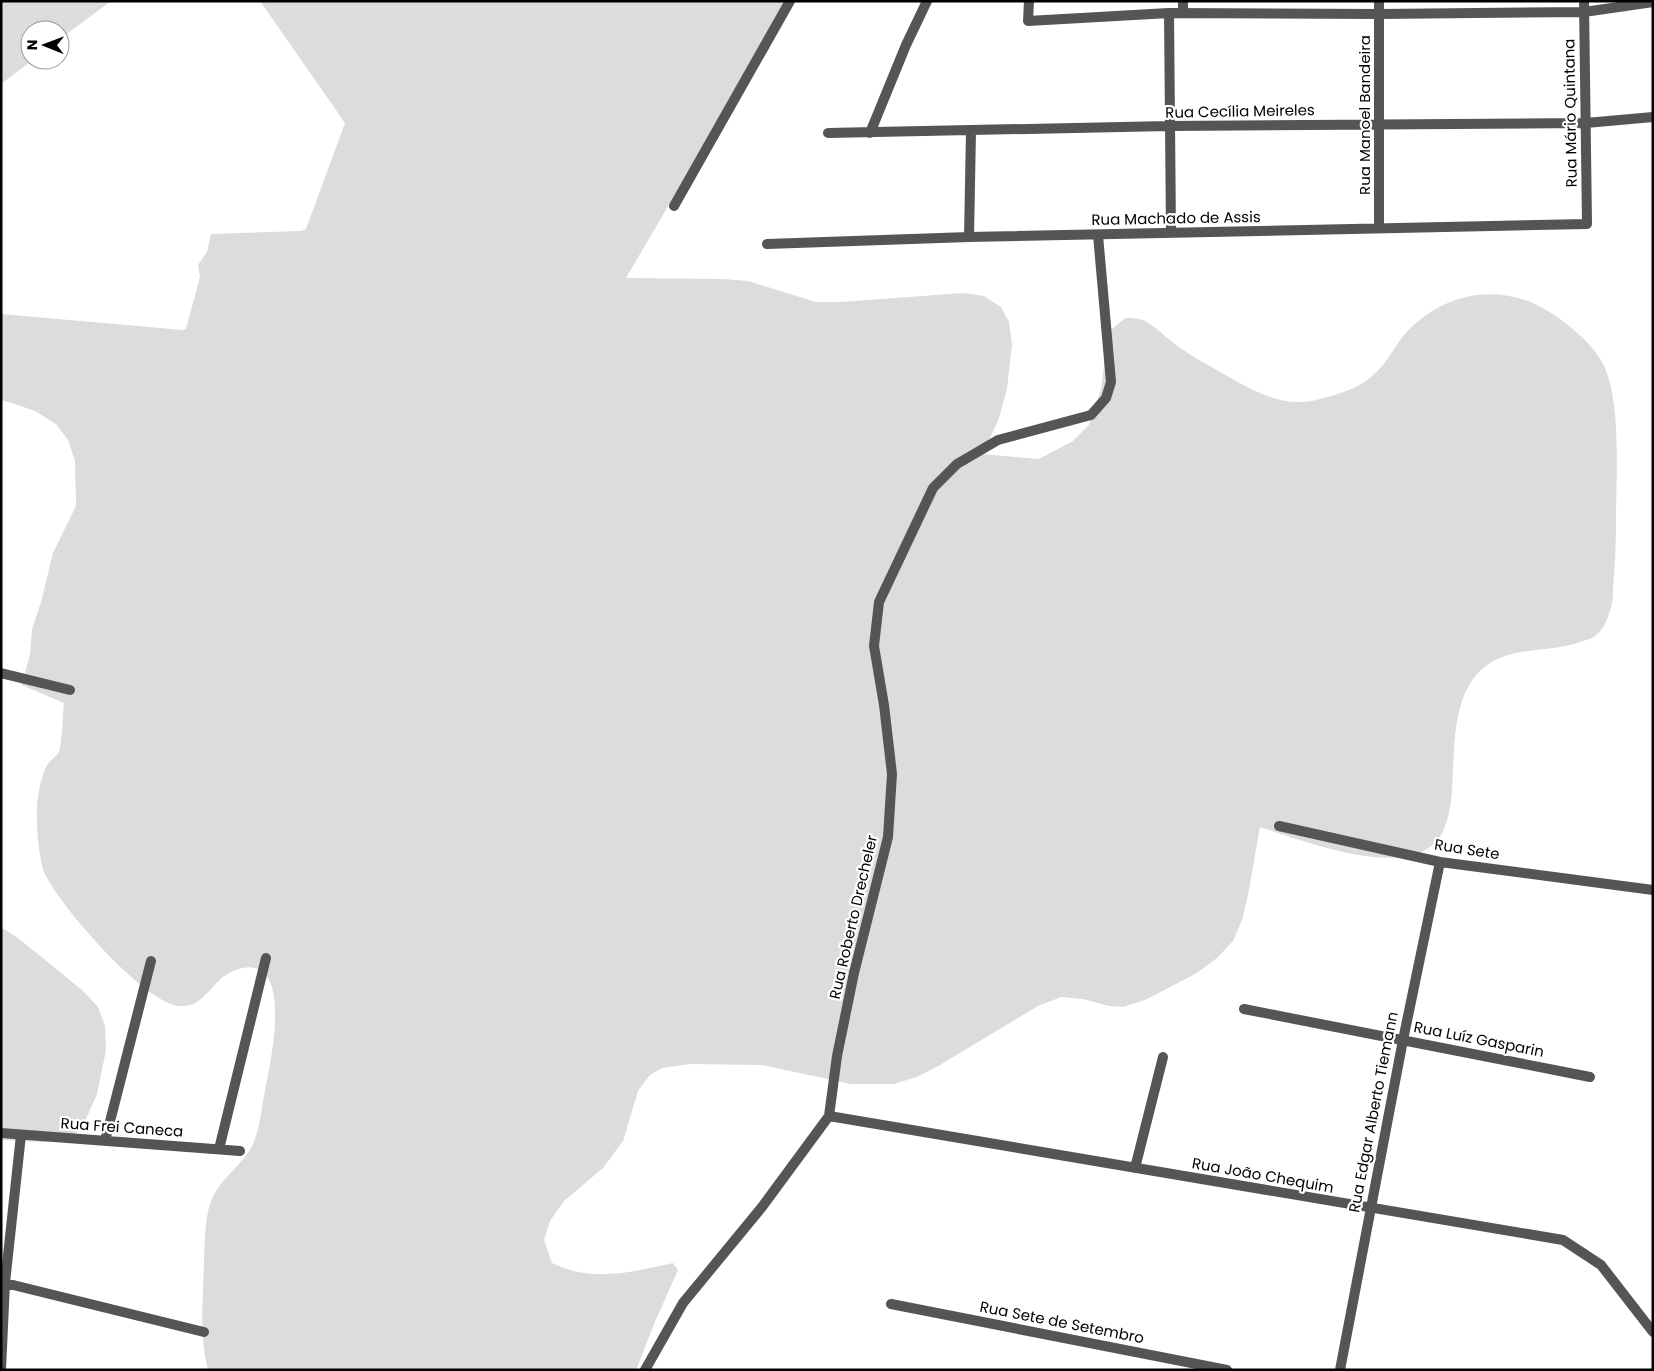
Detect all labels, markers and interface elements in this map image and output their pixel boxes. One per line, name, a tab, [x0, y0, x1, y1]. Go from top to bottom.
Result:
north arrow	[20, 20, 70, 70]
street label: Rua Manoel Bandeira	[1354, 35, 1375, 195]
street label: Rua Mário Quintana	[1558, 38, 1582, 188]
text: N	[22, 39, 42, 50]
street label: Rua Cecília Meireles	[1165, 99, 1315, 123]
street label: Rua Machado de Assis	[1091, 206, 1261, 230]
street label: Rua Roberto Drecheler	[824, 833, 882, 1001]
street label: Rua Sete	[1433, 833, 1501, 865]
street label: Rua Edgar Alberto Tiemann	[1343, 1010, 1403, 1214]
street label: Rua Luíz Gasparin	[1412, 1016, 1546, 1062]
street label: Rua Frei Caneca	[60, 1112, 184, 1142]
street label: Rua João Chequim	[1191, 1152, 1335, 1198]
street label: Rua Sete de Setembro	[978, 1296, 1146, 1348]

